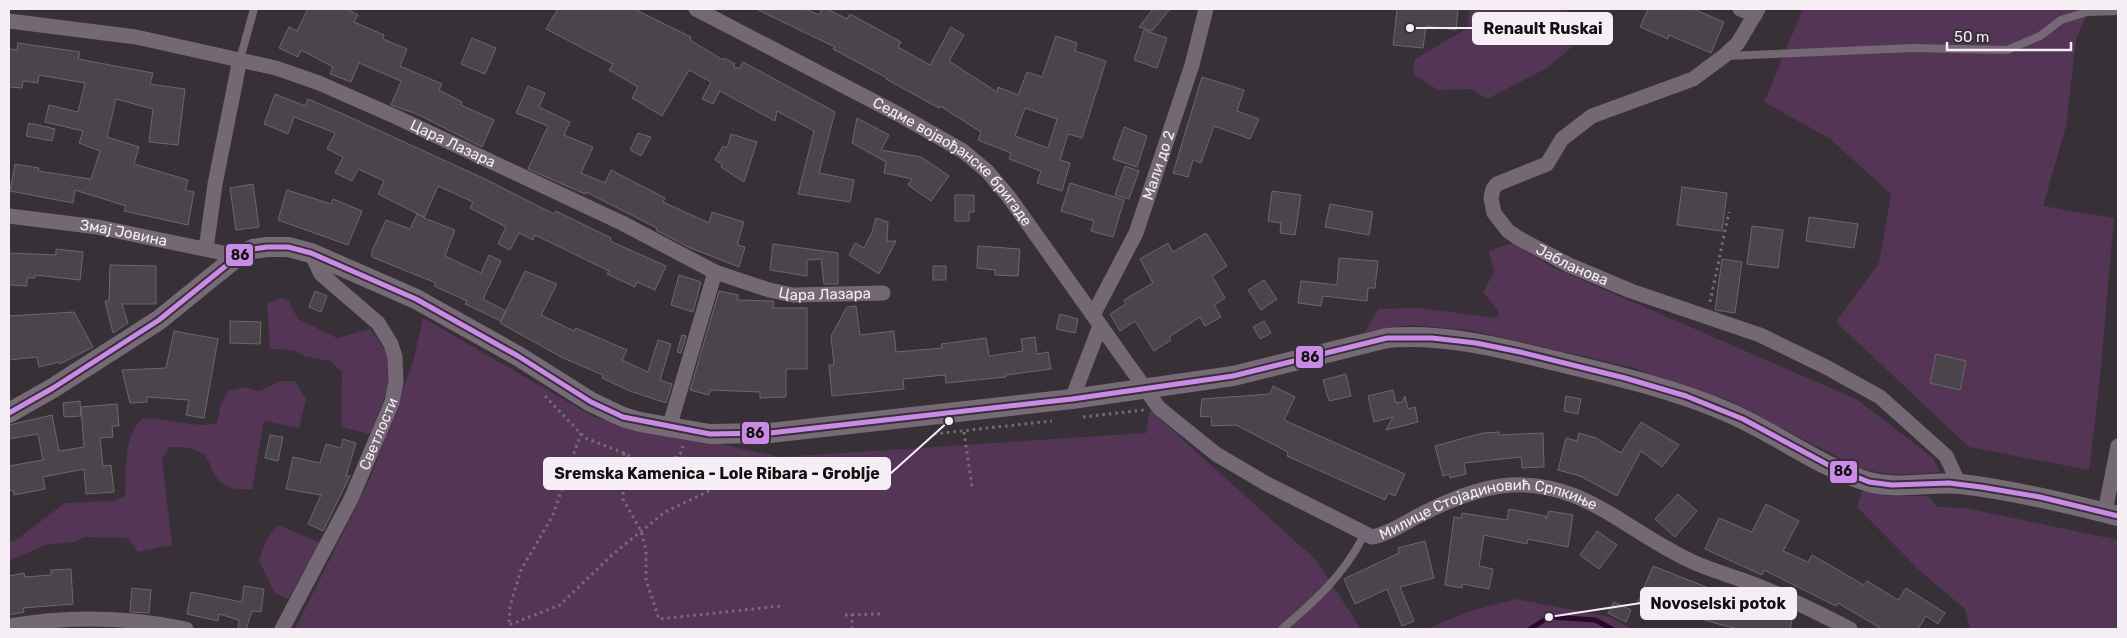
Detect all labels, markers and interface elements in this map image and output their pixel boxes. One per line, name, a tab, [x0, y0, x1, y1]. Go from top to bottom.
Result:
callout: Renault Ruskai	[1473, 13, 1612, 44]
text: Renault Ruskai	[1483, 19, 1603, 38]
scale bar	[1947, 20, 2071, 52]
text: 50 m	[1954, 28, 1989, 46]
street label: Седме војвођанске бригаде	[870, 93, 1036, 230]
street label: Цара Лазара	[407, 116, 499, 171]
street label: Мали до 2	[1139, 128, 1179, 202]
street label: Змај Јовина	[79, 216, 169, 250]
street label: Јабланова	[1533, 240, 1611, 289]
line badge: 86	[225, 243, 254, 267]
text: 86	[231, 247, 249, 264]
street label: Цара Лазара	[777, 283, 871, 304]
line badge: 86	[1295, 345, 1324, 369]
text: 86	[1301, 349, 1319, 366]
street label: Светлости	[355, 395, 402, 473]
line badge: 86	[741, 421, 770, 445]
text: 86	[746, 425, 764, 442]
callout: Sremska Kamenica - Lole Ribara - Groblje	[544, 458, 890, 489]
line badge: 86	[1829, 460, 1858, 484]
text: 86	[1834, 463, 1852, 480]
text: Sremska Kamenica - Lole Ribara - Groblje	[554, 464, 880, 483]
street label: Милице Стојадиновић Српкиње	[1377, 476, 1600, 544]
callout: Novoselski potok	[1641, 588, 1796, 619]
text: Novoselski potok	[1650, 594, 1786, 613]

